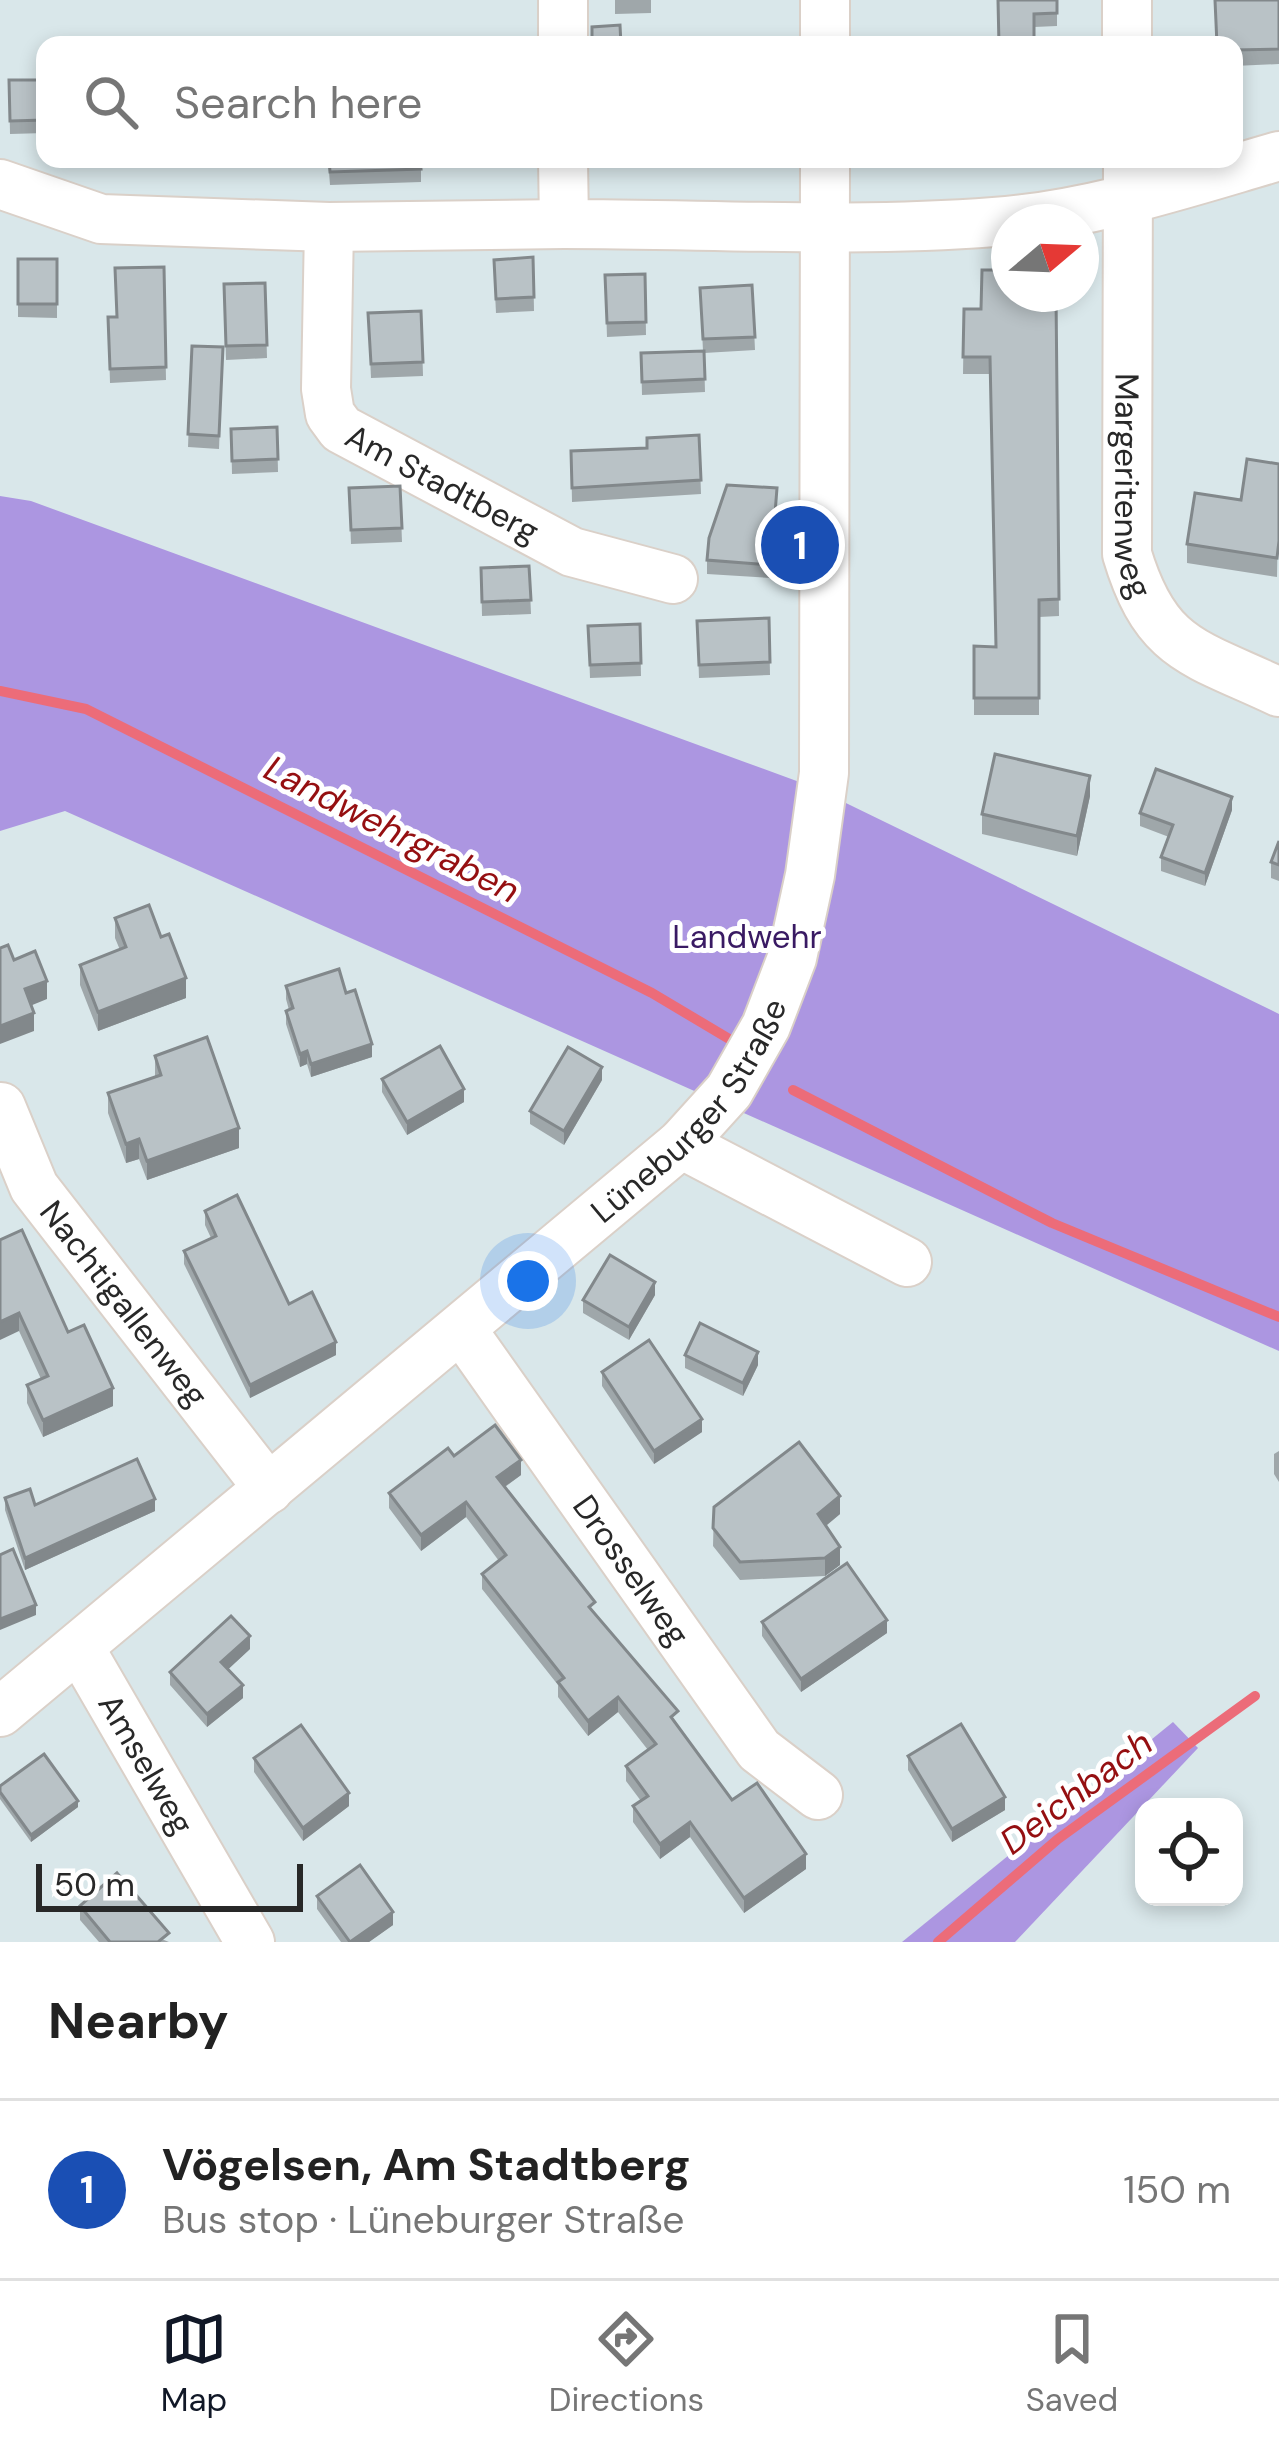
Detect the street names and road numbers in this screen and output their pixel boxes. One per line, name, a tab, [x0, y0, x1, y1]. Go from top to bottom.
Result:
street label: Margeritenweg	[1105, 373, 1162, 605]
street label: Am Stadtberg	[338, 414, 547, 552]
street label: Lüneburger Straße	[582, 993, 796, 1232]
street label: Nachtigallenweg	[31, 1192, 218, 1415]
street label: Drosselweg	[564, 1486, 700, 1654]
street label: Amselweg	[89, 1686, 204, 1842]

